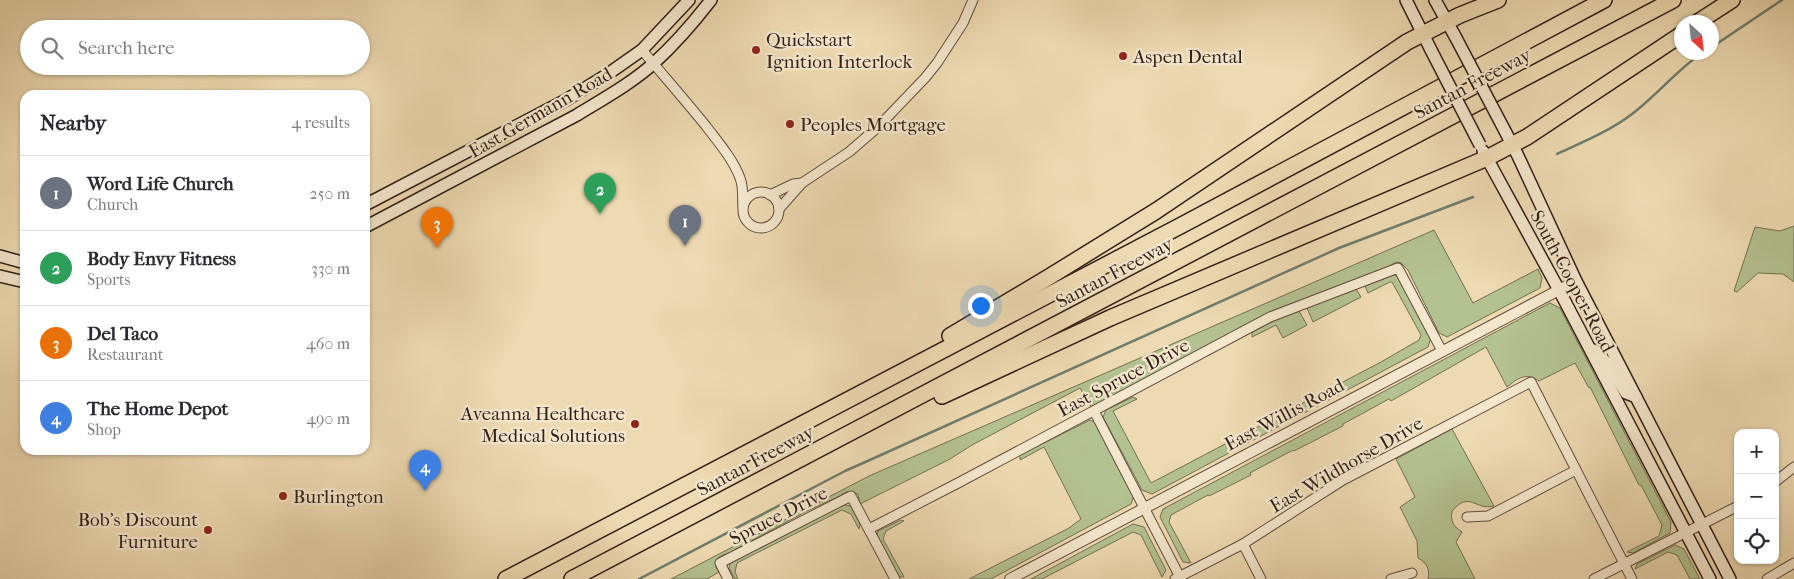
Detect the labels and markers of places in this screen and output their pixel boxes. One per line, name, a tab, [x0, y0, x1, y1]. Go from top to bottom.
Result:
place label: Quickstart Ignition Interlock	[766, 29, 912, 73]
marker: Quickstart Ignition Interlock	[750, 44, 762, 56]
place label: Aspen Dental	[1132, 46, 1243, 68]
marker: Aspen Dental	[1117, 50, 1129, 62]
place label: Peoples Mortgage	[800, 114, 946, 136]
marker: Peoples Mortgage	[784, 118, 796, 130]
pin: 2	[584, 173, 616, 214]
pin: 1	[669, 205, 701, 246]
pin: 3	[421, 207, 453, 248]
place label: Aveanna Healthcare Medical Solutions	[460, 403, 625, 447]
marker: Aveanna Healthcare Medical Solutions	[629, 418, 641, 430]
pin: 4	[409, 450, 441, 491]
place label: Burlington	[293, 486, 384, 508]
marker: Burlington	[277, 490, 289, 502]
place label: Bob's Discount Furniture	[78, 509, 198, 553]
marker: Bob's Discount Furniture	[202, 524, 214, 536]

